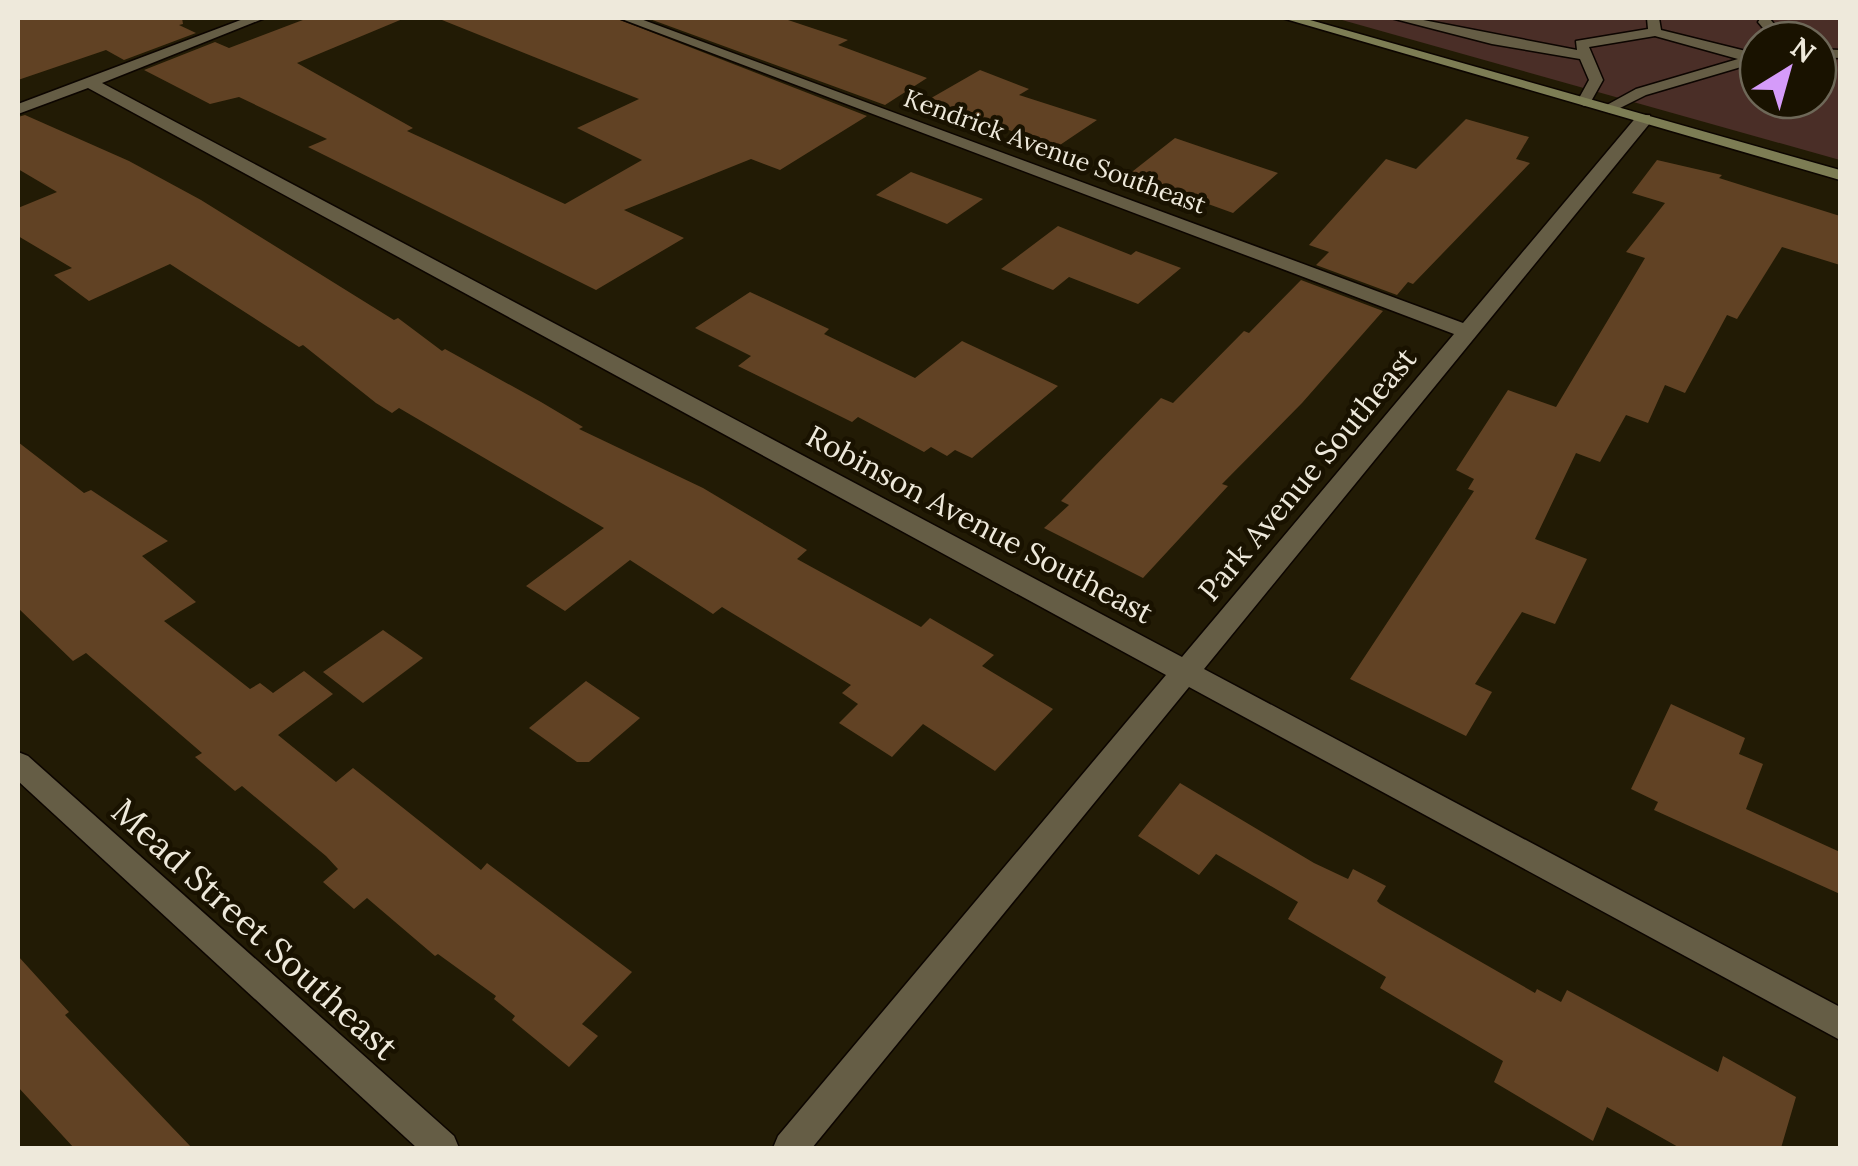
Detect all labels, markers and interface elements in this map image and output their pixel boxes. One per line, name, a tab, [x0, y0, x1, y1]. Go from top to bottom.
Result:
north arrow	[1738, 20, 1838, 120]
text: N	[1784, 29, 1823, 71]
street label: Kendrick Avenue Southeast	[900, 81, 1211, 221]
street label: Park Avenue Southeast	[1190, 339, 1424, 608]
street label: Robinson Avenue Southeast	[800, 416, 1160, 632]
street label: Mead Street Southeast	[103, 789, 408, 1070]

